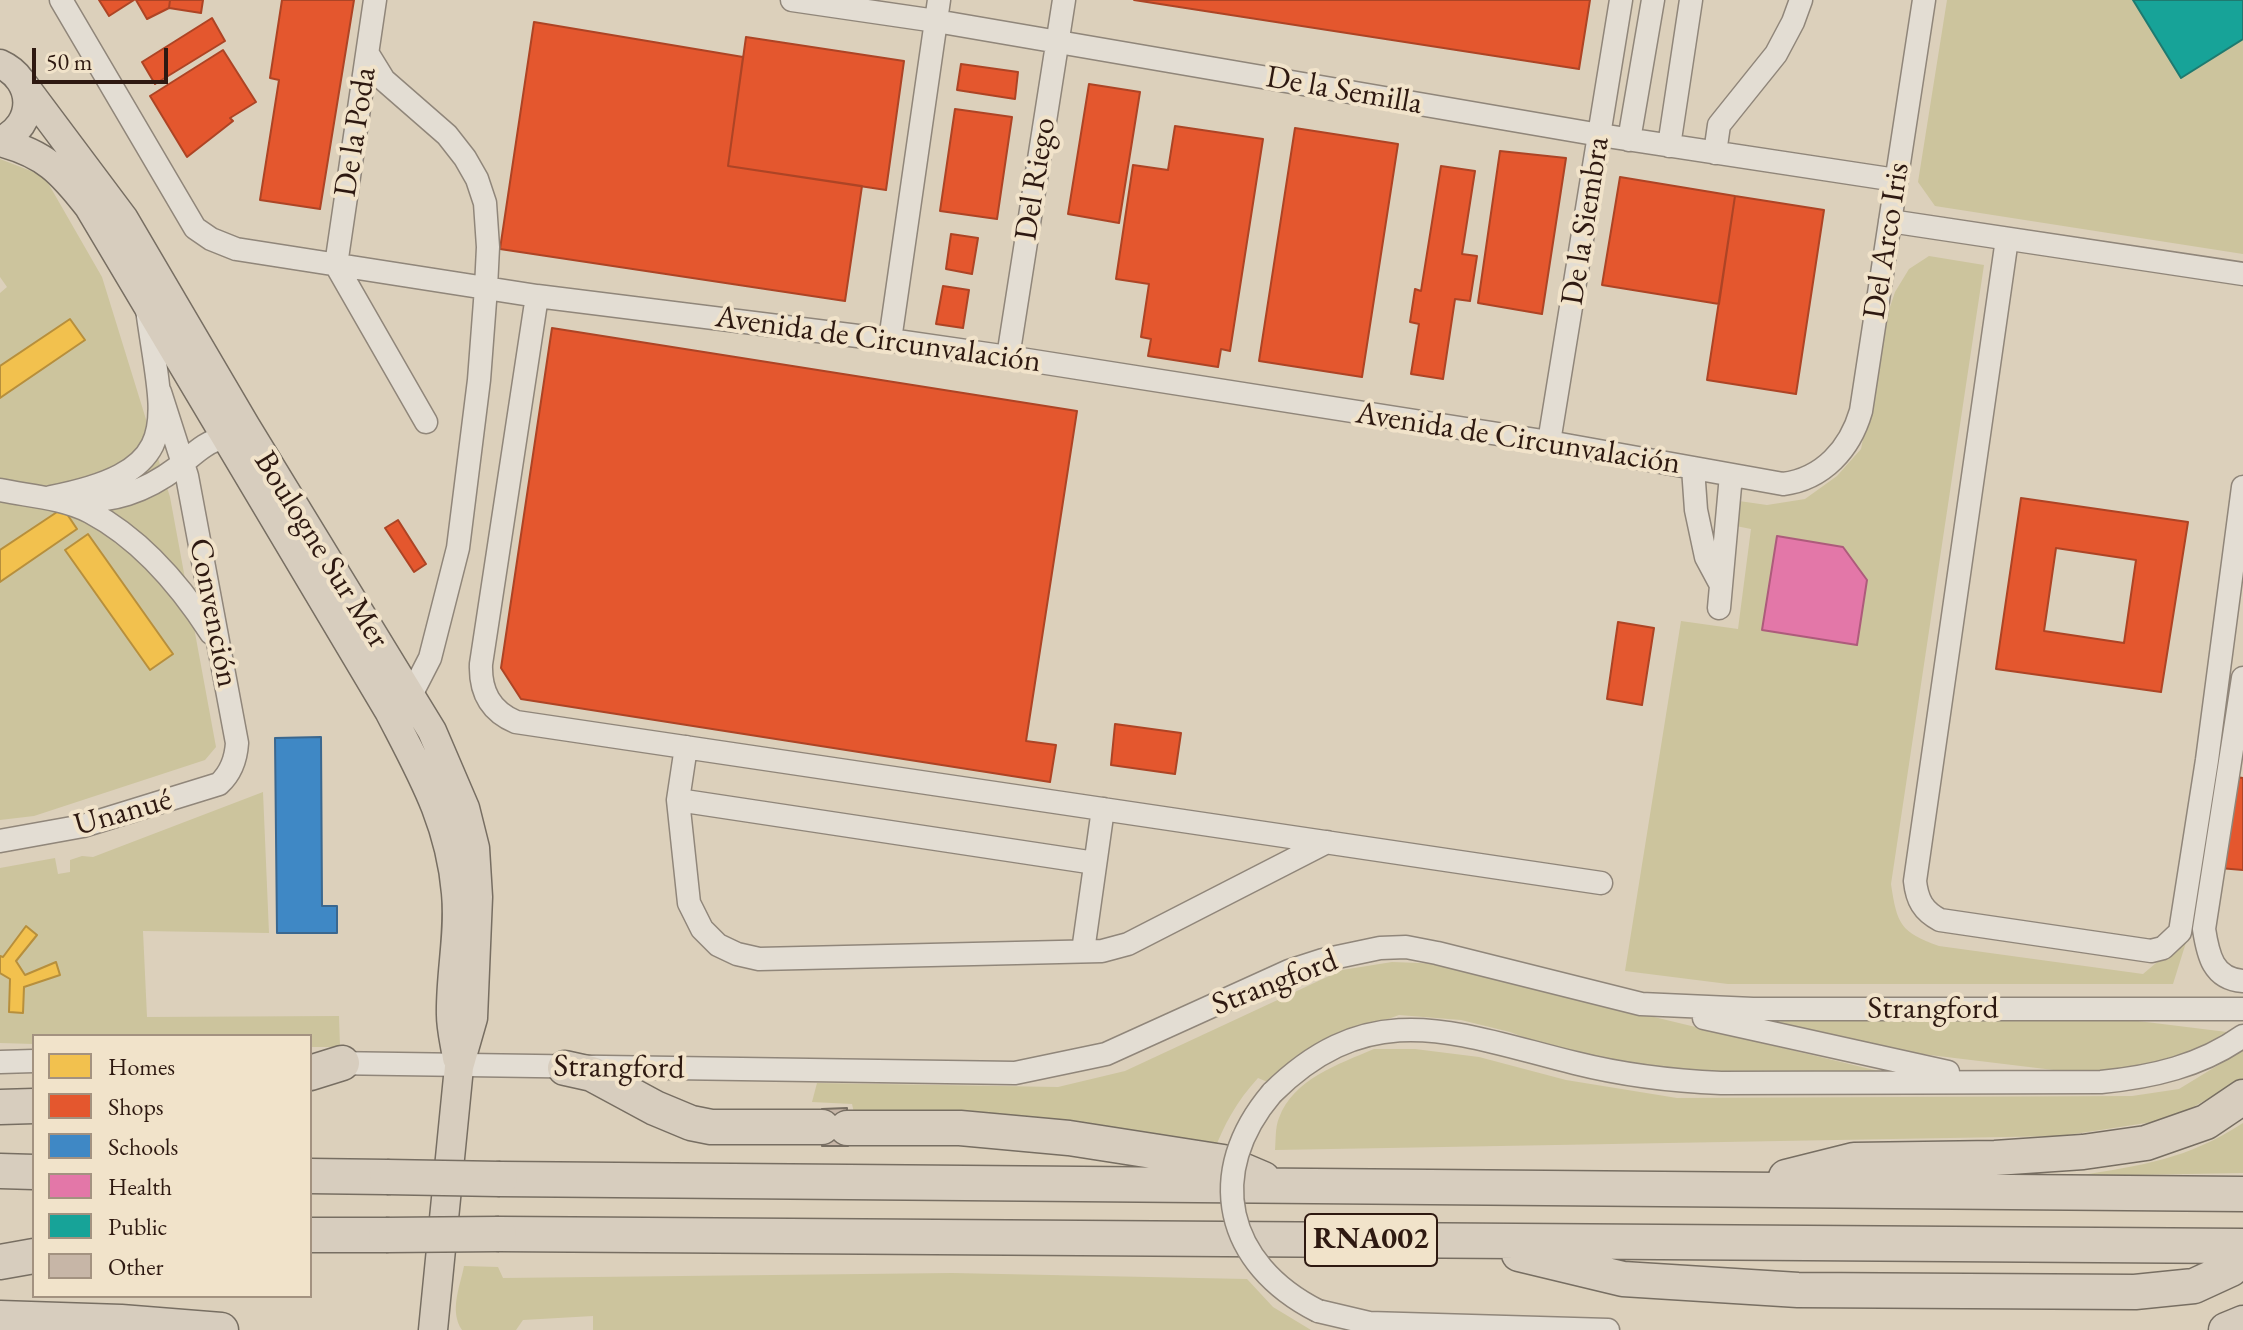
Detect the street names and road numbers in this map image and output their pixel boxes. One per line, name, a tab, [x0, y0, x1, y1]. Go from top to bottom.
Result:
street label: De la Semilla	[1263, 58, 1425, 124]
street label: De la Poda	[327, 64, 385, 200]
street label: Del Riego	[1007, 115, 1065, 243]
street label: De la Siembra	[1554, 134, 1618, 308]
street label: Del Arco Iris	[1856, 160, 1918, 322]
street label: Avenida de Circunvalación	[713, 298, 1043, 382]
street label: Avenida de Circunvalación	[1353, 394, 1683, 484]
street label: Boulogne Sur Mer	[245, 444, 397, 656]
street label: Convención	[180, 535, 246, 691]
street label: Unanué	[70, 781, 176, 845]
street label: Strangford	[1207, 942, 1343, 1024]
street label: Strangford	[1867, 990, 1999, 1028]
street label: Strangford	[553, 1048, 685, 1088]
road number: RNA002	[1305, 1214, 1437, 1266]

